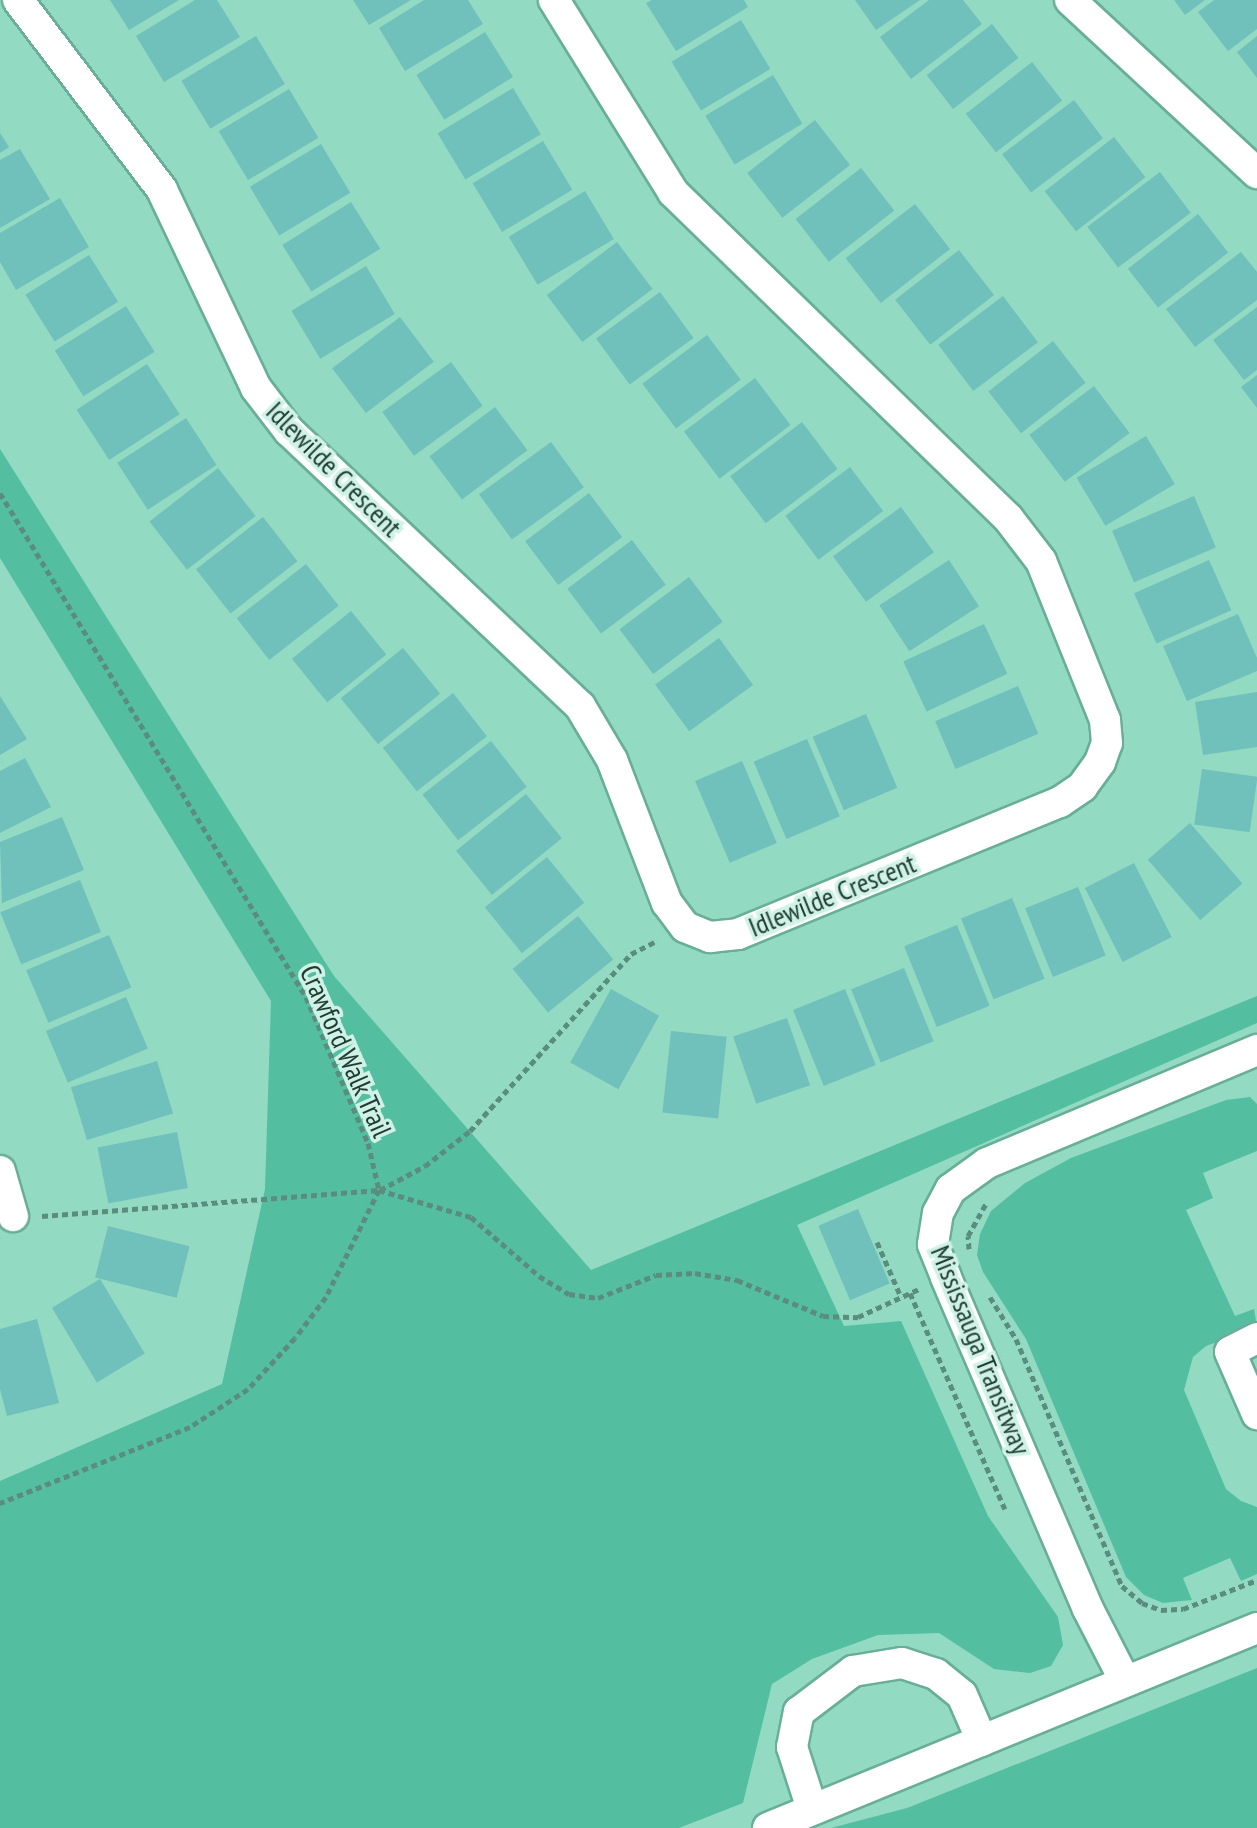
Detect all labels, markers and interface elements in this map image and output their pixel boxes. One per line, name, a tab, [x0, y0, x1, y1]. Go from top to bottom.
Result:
street label: Idlewilde Crescent	[259, 394, 409, 544]
street label: Idlewilde Crescent	[743, 846, 921, 944]
street label: Crawford Walk Trail	[293, 959, 399, 1143]
street label: Mississauga Transitway	[924, 1240, 1038, 1460]

